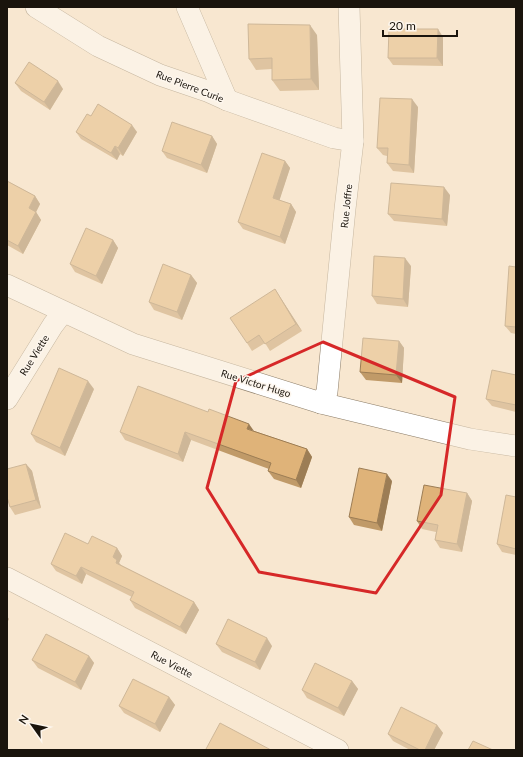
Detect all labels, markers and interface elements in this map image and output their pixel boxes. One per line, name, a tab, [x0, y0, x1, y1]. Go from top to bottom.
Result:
scale bar	[383, 12, 457, 38]
text: 20 m	[389, 18, 416, 33]
street label: Rue Pierre Curie	[154, 68, 226, 104]
street label: Rue Joffre	[338, 183, 354, 229]
street label: Rue Viette	[17, 332, 51, 378]
street label: Rue Victor Hugo	[220, 367, 293, 399]
street label: Rue Viette	[149, 648, 195, 680]
north arrow	[12, 705, 52, 745]
text: N	[15, 712, 31, 726]

